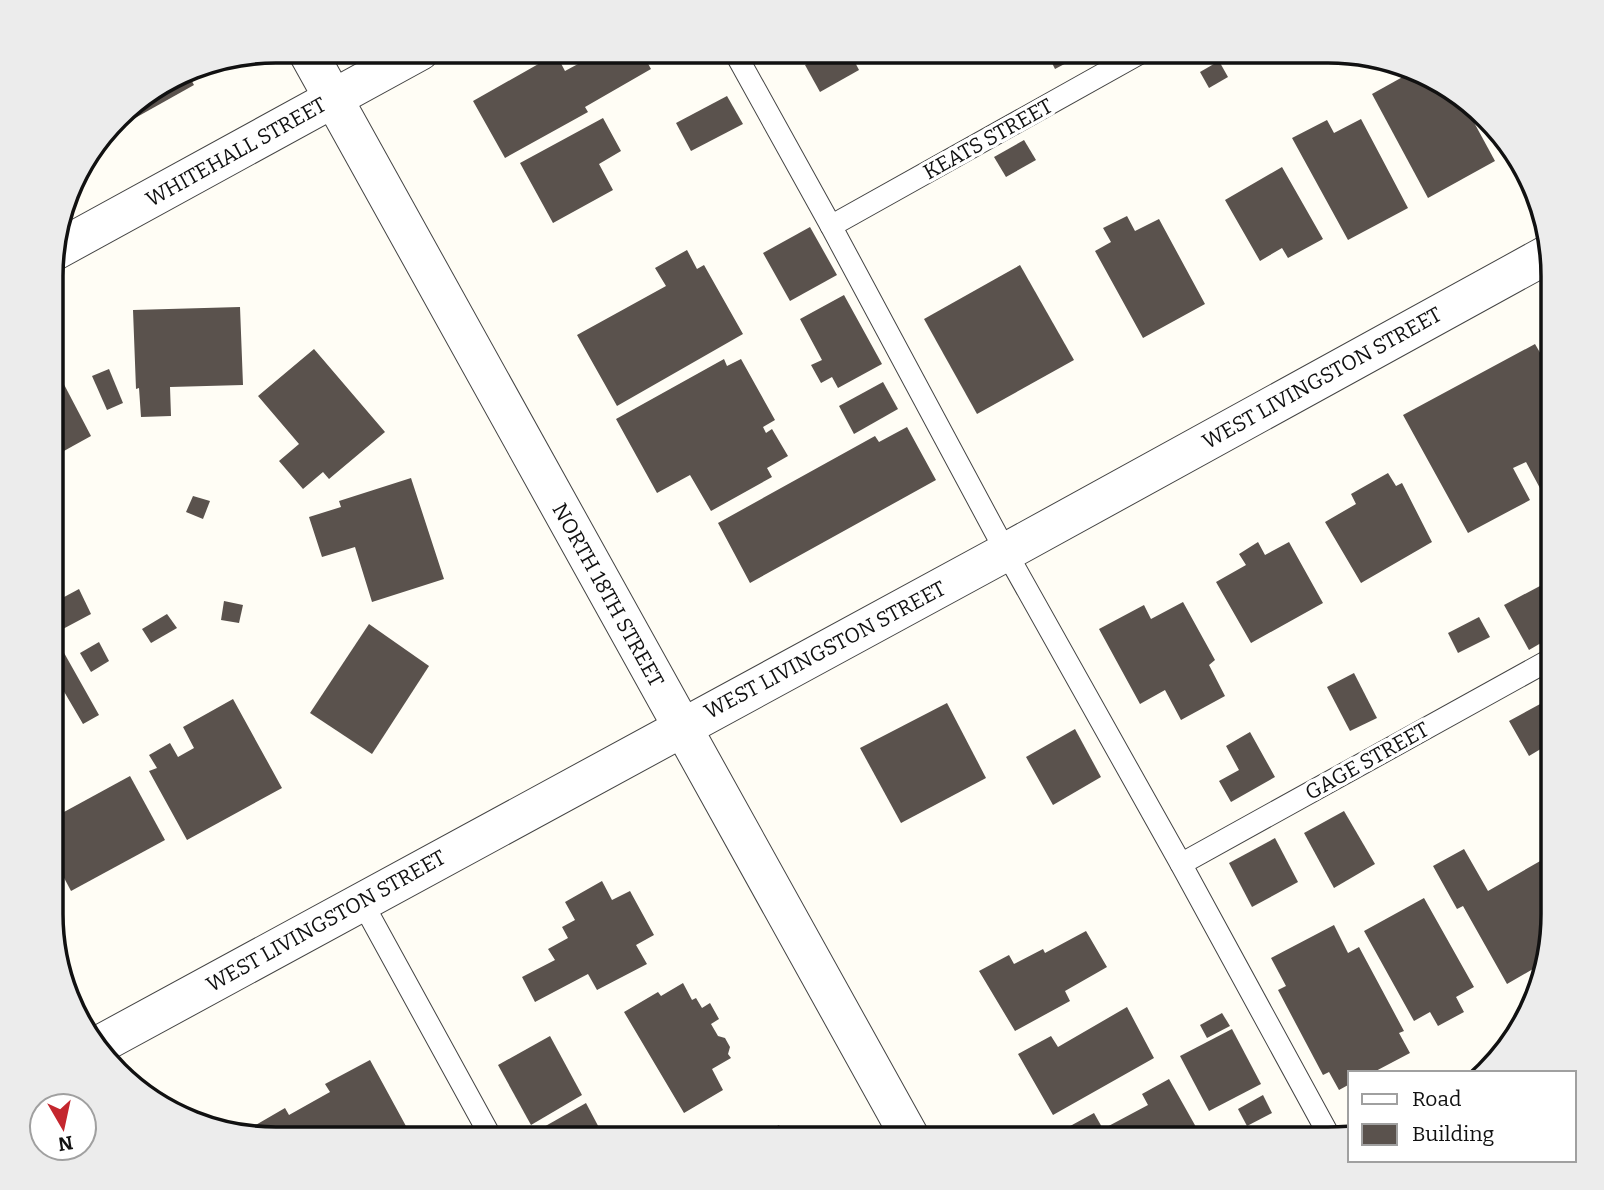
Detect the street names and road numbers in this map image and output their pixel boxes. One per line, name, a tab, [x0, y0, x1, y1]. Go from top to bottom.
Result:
street label: WHITEHALL STREET	[141, 92, 331, 212]
street label: KEATS STREET	[919, 93, 1057, 185]
street label: WEST LIVINGSTON STREET	[1198, 301, 1446, 455]
street label: NORTH 18TH STREET	[547, 498, 669, 692]
street label: WEST LIVINGSTON STREET	[700, 575, 950, 725]
street label: GAGE STREET	[1301, 716, 1433, 806]
street label: WEST LIVINGSTON STREET	[202, 844, 450, 998]

